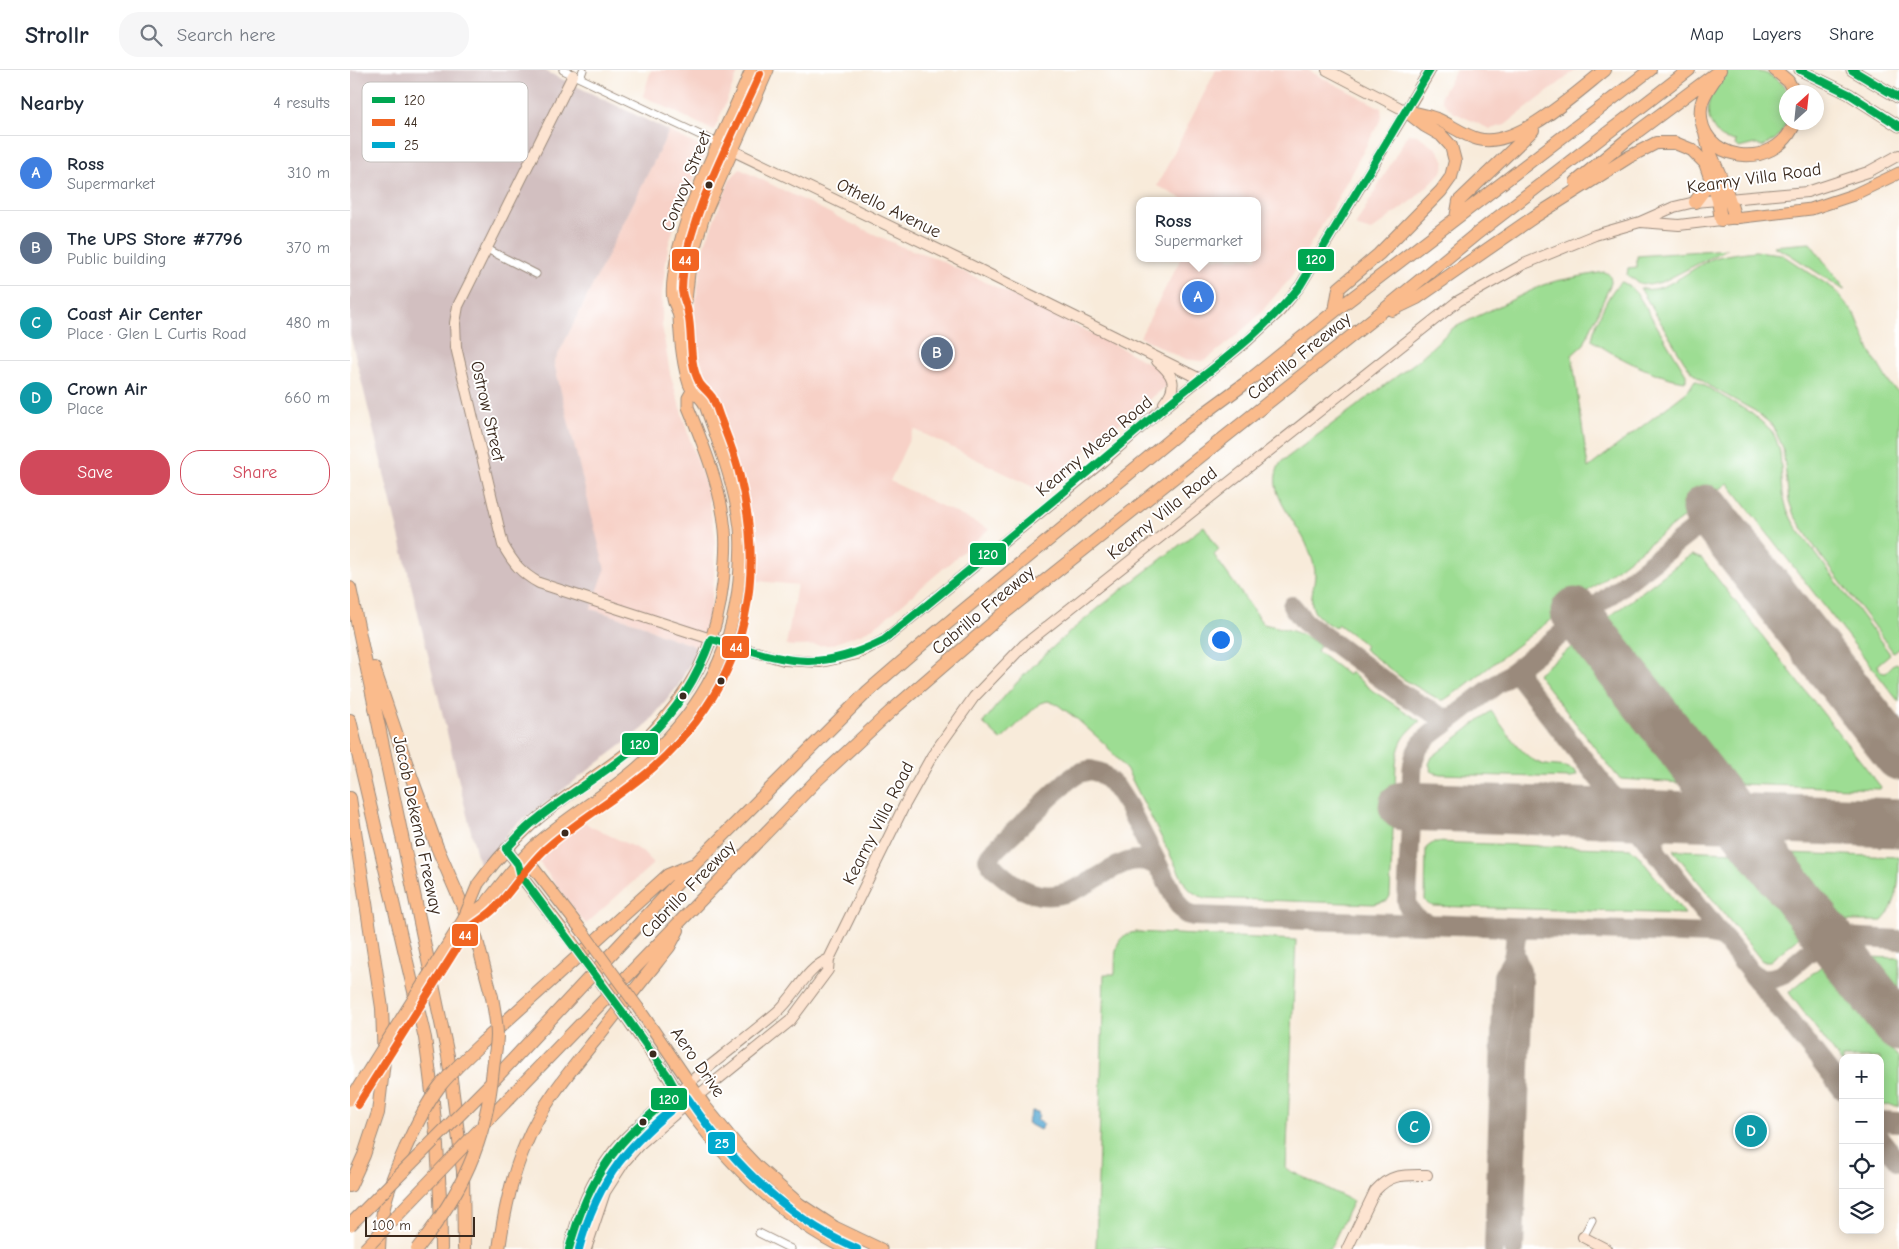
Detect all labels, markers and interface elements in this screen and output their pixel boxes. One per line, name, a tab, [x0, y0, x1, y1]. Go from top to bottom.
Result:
search box	[119, 12, 469, 57]
text: Strollr	[25, 21, 89, 49]
icon: search	[137, 21, 165, 49]
text: Search here	[177, 24, 276, 46]
text: Map	[1690, 24, 1724, 45]
text: Layers	[1752, 24, 1801, 45]
text: Share	[1829, 24, 1874, 45]
legend	[362, 82, 528, 162]
north arrow	[1779, 85, 1824, 130]
text: Nearby	[20, 91, 84, 115]
text: 120	[404, 92, 425, 109]
text: 4 results	[273, 94, 330, 112]
text: 44	[404, 114, 418, 131]
street label: Convoy Street	[657, 127, 716, 234]
text: 25	[404, 137, 419, 154]
text: Ross	[67, 153, 104, 175]
street label: Kearny Villa Road	[1686, 159, 1823, 198]
text: A	[32, 164, 40, 182]
text: 310 m	[287, 164, 330, 182]
street label: Othello Avenue	[833, 174, 944, 243]
text: Supermarket	[67, 175, 155, 193]
unlabelled marker	[704, 180, 714, 190]
popup	[1136, 197, 1261, 262]
text: Ross	[1155, 210, 1192, 232]
text: The UPS Store #7796	[67, 228, 243, 250]
text: Supermarket	[1155, 232, 1242, 250]
text: B	[31, 239, 41, 257]
text: 370 m	[286, 239, 330, 257]
line badge: 44	[671, 248, 700, 272]
line badge: 120	[1297, 248, 1335, 272]
text: Public building	[67, 250, 166, 268]
text: 120	[1306, 251, 1326, 268]
text: 44	[678, 252, 692, 269]
pin: A	[1182, 278, 1214, 316]
text: Coast Air Center	[67, 303, 202, 325]
street label: Cabrillo Freeway	[1243, 307, 1356, 405]
text: C	[31, 314, 41, 332]
text: 480 m	[286, 314, 330, 332]
text: Place · Glen L Curtis Road	[67, 325, 247, 343]
pin: B	[921, 334, 953, 372]
street label: Ostrow Street	[466, 359, 509, 464]
text: Crown Air	[67, 378, 147, 400]
text: D	[31, 389, 41, 407]
text: 660 m	[284, 389, 330, 407]
street label: Kearny Mesa Road	[1032, 392, 1157, 501]
text: Place	[67, 400, 103, 418]
button: Save	[20, 450, 170, 495]
button: Share	[180, 450, 330, 495]
street label: Kearny Villa Road	[1103, 463, 1222, 564]
line badge: 120	[969, 542, 1007, 566]
text: 120	[978, 546, 998, 563]
street label: Cabrillo Freeway	[928, 561, 1040, 659]
your location	[1208, 627, 1234, 653]
line badge: 44	[721, 635, 750, 659]
text: 44	[729, 639, 743, 656]
unlabelled marker	[716, 676, 726, 686]
unlabelled marker	[678, 691, 688, 701]
line badge: 120	[621, 732, 659, 756]
street label: Jacob Dekema Freeway	[388, 734, 447, 917]
text: 120	[630, 736, 650, 753]
street label: Kearny Villa Road	[838, 758, 919, 888]
unlabelled marker	[560, 828, 570, 838]
street label: Cabrillo Freeway	[636, 835, 741, 943]
line badge: 44	[451, 923, 479, 947]
text: 44	[458, 927, 472, 944]
street label: Aero Drive	[666, 1023, 729, 1101]
unlabelled marker	[648, 1049, 658, 1059]
map controls	[1839, 1054, 1884, 1234]
button: +	[1839, 1054, 1884, 1099]
line badge: 120	[650, 1087, 688, 1111]
text: 120	[659, 1091, 679, 1108]
button: −	[1839, 1099, 1884, 1144]
pin: C	[1398, 1108, 1430, 1146]
pin: D	[1735, 1112, 1767, 1150]
unlabelled marker	[638, 1117, 648, 1127]
line badge: 25	[707, 1131, 736, 1155]
text: 25	[715, 1135, 729, 1152]
button: locate	[1839, 1144, 1884, 1189]
button: layers	[1839, 1189, 1884, 1234]
scale bar	[365, 1214, 475, 1237]
text: 100 m	[372, 1217, 411, 1234]

